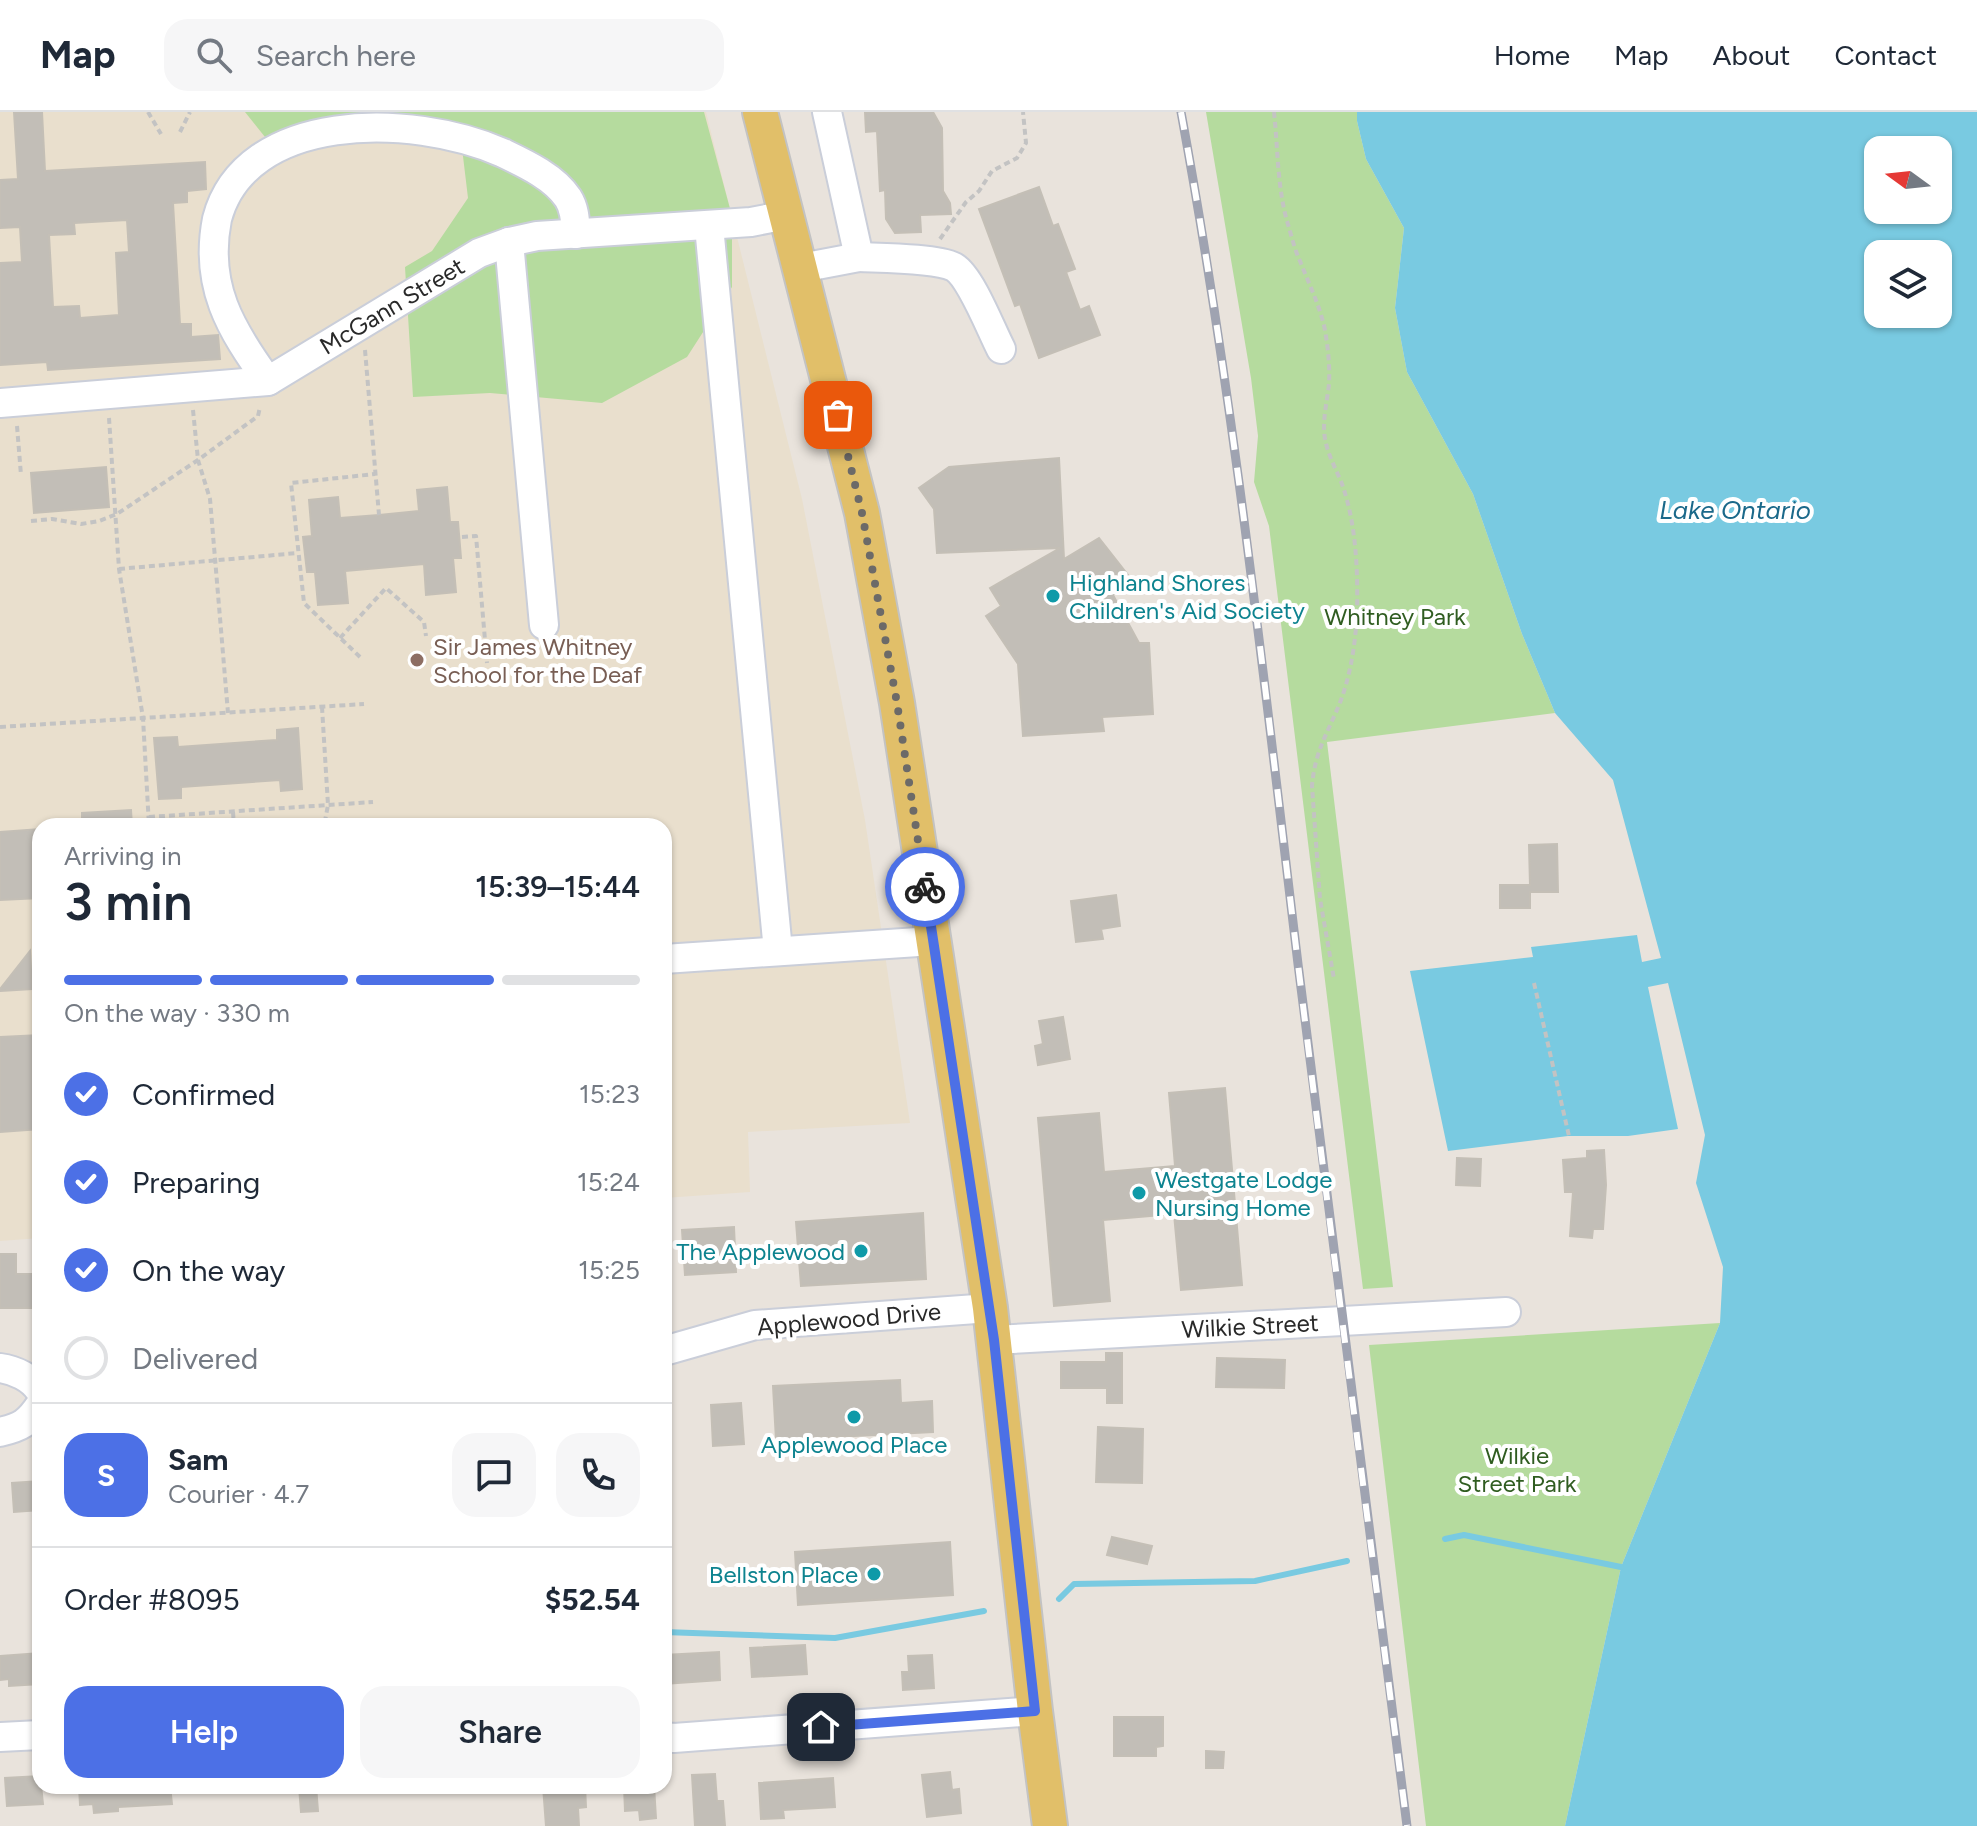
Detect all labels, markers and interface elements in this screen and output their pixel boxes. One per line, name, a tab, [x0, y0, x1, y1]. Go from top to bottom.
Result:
search box	[164, 19, 724, 91]
text: Map	[40, 32, 116, 78]
icon: search	[192, 33, 236, 77]
text: Search here	[256, 37, 416, 74]
text: Home	[1494, 38, 1570, 72]
text: Map	[1614, 38, 1669, 72]
text: About	[1713, 38, 1790, 72]
text: Contact	[1834, 38, 1937, 72]
north arrow	[1864, 136, 1952, 224]
map controls	[1864, 136, 1952, 328]
button: layers	[1864, 240, 1952, 328]
street label: McGann Street	[314, 251, 470, 361]
pin	[804, 381, 872, 449]
icon: bag	[816, 393, 860, 437]
water label: Lake Ontario	[1659, 494, 1811, 526]
place label: Highland Shores Children's Aid Society	[1069, 568, 1305, 625]
marker: Highland Shores Children's Aid Society	[1044, 587, 1062, 605]
park label: Whitney Park	[1324, 602, 1466, 631]
place label: Sir James Whitney School for the Deaf	[433, 632, 642, 689]
marker: Sir James Whitney School for the Deaf	[408, 651, 426, 669]
text: Arriving in	[64, 840, 182, 872]
courier	[885, 847, 965, 927]
icon: bike	[903, 865, 947, 909]
text: 15:39–15:44	[475, 868, 640, 905]
text: 3 min	[64, 871, 192, 933]
text: On the way · 330 m	[64, 997, 290, 1029]
icon: check	[64, 1072, 108, 1116]
text: Confirmed	[132, 1076, 275, 1113]
text: 15:23	[579, 1078, 640, 1110]
icon: check	[64, 1160, 108, 1204]
text: Preparing	[132, 1164, 260, 1201]
place label: Westgate Lodge Nursing Home	[1155, 1165, 1332, 1222]
text: 15:24	[577, 1166, 640, 1198]
marker: Westgate Lodge Nursing Home	[1130, 1184, 1148, 1202]
place label: The Applewood	[676, 1237, 845, 1266]
marker: The Applewood	[852, 1242, 870, 1260]
icon: check	[64, 1248, 108, 1292]
text: On the way	[132, 1252, 285, 1289]
text: 15:25	[578, 1254, 640, 1286]
street label: Applewood Drive	[756, 1297, 942, 1341]
street label: Wilkie Street	[1181, 1308, 1319, 1344]
text: Delivered	[132, 1340, 258, 1377]
marker: Applewood Place	[845, 1408, 863, 1426]
place label: Applewood Place	[761, 1430, 947, 1459]
button: chat	[452, 1433, 536, 1517]
button: phone	[556, 1433, 640, 1517]
text: Sam	[168, 1441, 228, 1478]
park label: Wilkie Street Park	[1458, 1441, 1577, 1498]
text: S	[97, 1457, 115, 1494]
text: Courier · 4.7	[168, 1478, 309, 1510]
place label: Bellston Place	[709, 1560, 858, 1589]
marker: Bellston Place	[865, 1565, 883, 1583]
text: Order #8095	[64, 1581, 240, 1618]
text: $52.54	[545, 1581, 640, 1618]
button: Help	[64, 1686, 344, 1778]
button: Share	[360, 1686, 640, 1778]
pin	[787, 1693, 855, 1761]
icon: home	[799, 1705, 843, 1749]

